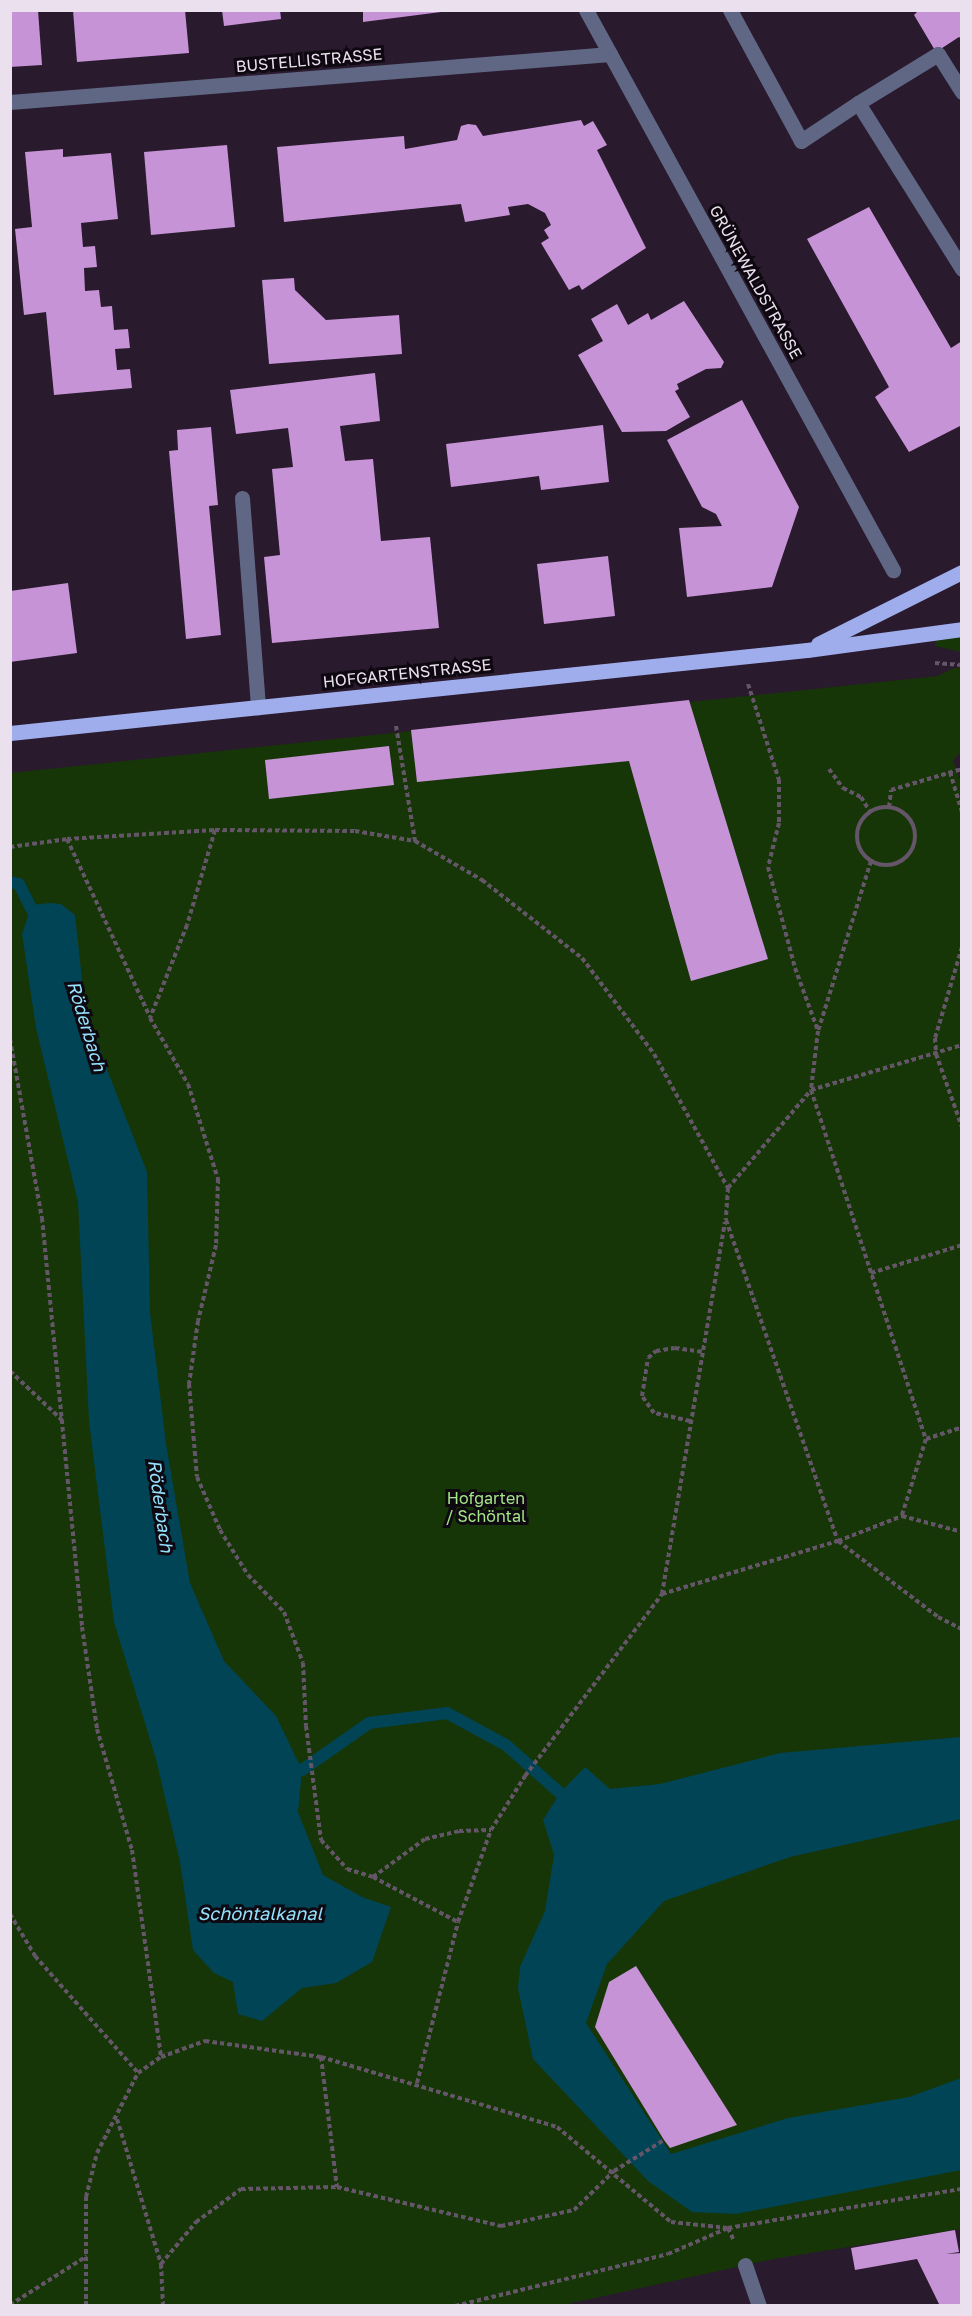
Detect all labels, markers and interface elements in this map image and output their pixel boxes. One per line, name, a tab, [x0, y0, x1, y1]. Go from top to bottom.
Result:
street label: BUSTELLISTRASSE	[235, 44, 383, 76]
street label: GRÜNEWALDSTRASSE	[706, 202, 806, 362]
street label: HOFGARTENSTRASSE	[322, 655, 492, 691]
water label: Röderbach	[63, 978, 111, 1074]
water label: Röderbach	[144, 1458, 178, 1554]
park label: Hofgarten / Schöntal	[446, 1488, 526, 1526]
water label: Schöntalkanal	[198, 1902, 322, 1924]

